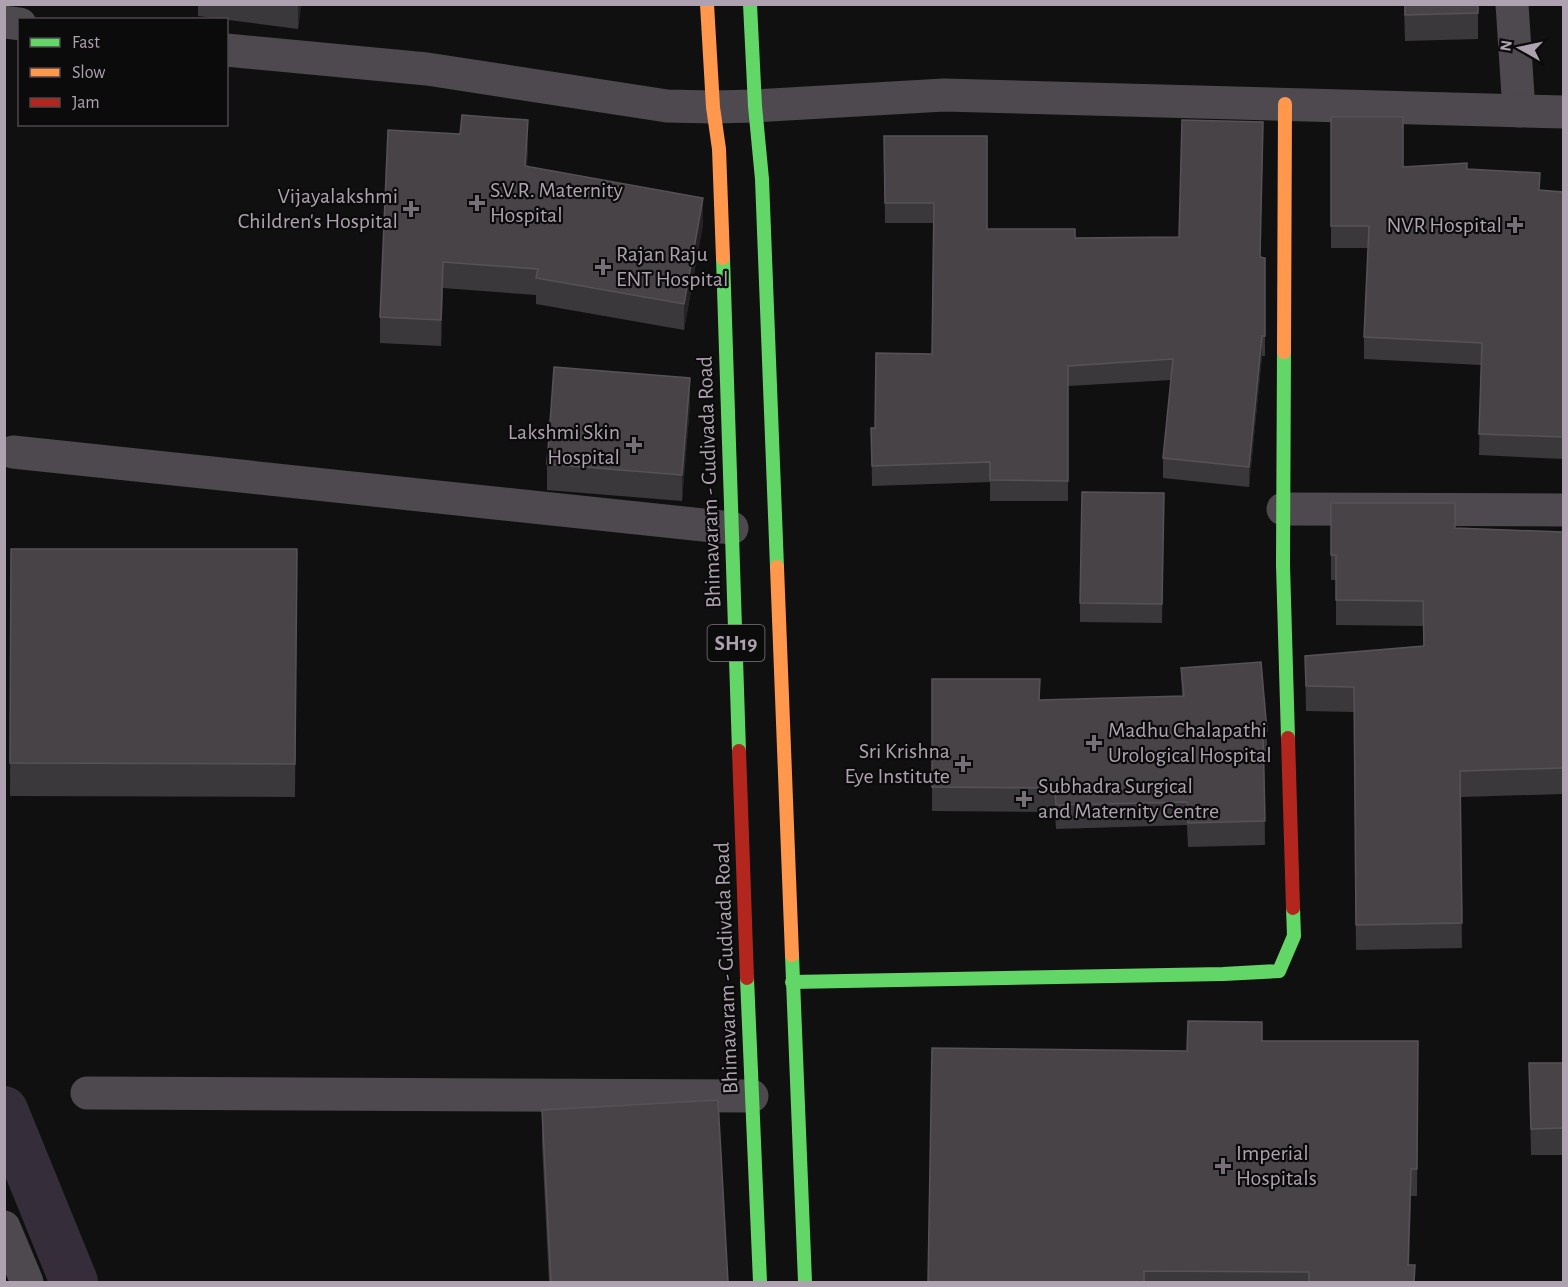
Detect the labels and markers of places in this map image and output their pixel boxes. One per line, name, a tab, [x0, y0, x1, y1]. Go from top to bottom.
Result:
place label: S.V.R. Maternity Hospital	[490, 179, 623, 226]
place label: Vijayalakshmi Children's Hospital	[238, 185, 398, 232]
marker: S.V.R. Maternity Hospital	[468, 194, 486, 212]
marker: Vijayalakshmi Children's Hospital	[402, 200, 420, 218]
place label: NVR Hospital	[1386, 214, 1502, 236]
marker: NVR Hospital	[1506, 216, 1524, 234]
place label: Rajan Raju ENT Hospital	[616, 243, 728, 290]
marker: Rajan Raju ENT Hospital	[594, 258, 612, 276]
place label: Lakshmi Skin Hospital	[508, 421, 620, 468]
marker: Lakshmi Skin Hospital	[625, 436, 643, 454]
place label: Madhu Chalapathi Urological Hospital	[1108, 719, 1272, 766]
marker: Madhu Chalapathi Urological Hospital	[1085, 734, 1103, 752]
place label: Sri Krishna Eye Institute	[845, 740, 950, 787]
marker: Sri Krishna Eye Institute	[954, 755, 972, 773]
place label: Subhadra Surgical and Maternity Centre	[1038, 775, 1219, 822]
marker: Subhadra Surgical and Maternity Centre	[1015, 790, 1033, 808]
place label: Imperial Hospitals	[1236, 1142, 1317, 1189]
marker: Imperial Hospitals	[1214, 1157, 1232, 1175]

